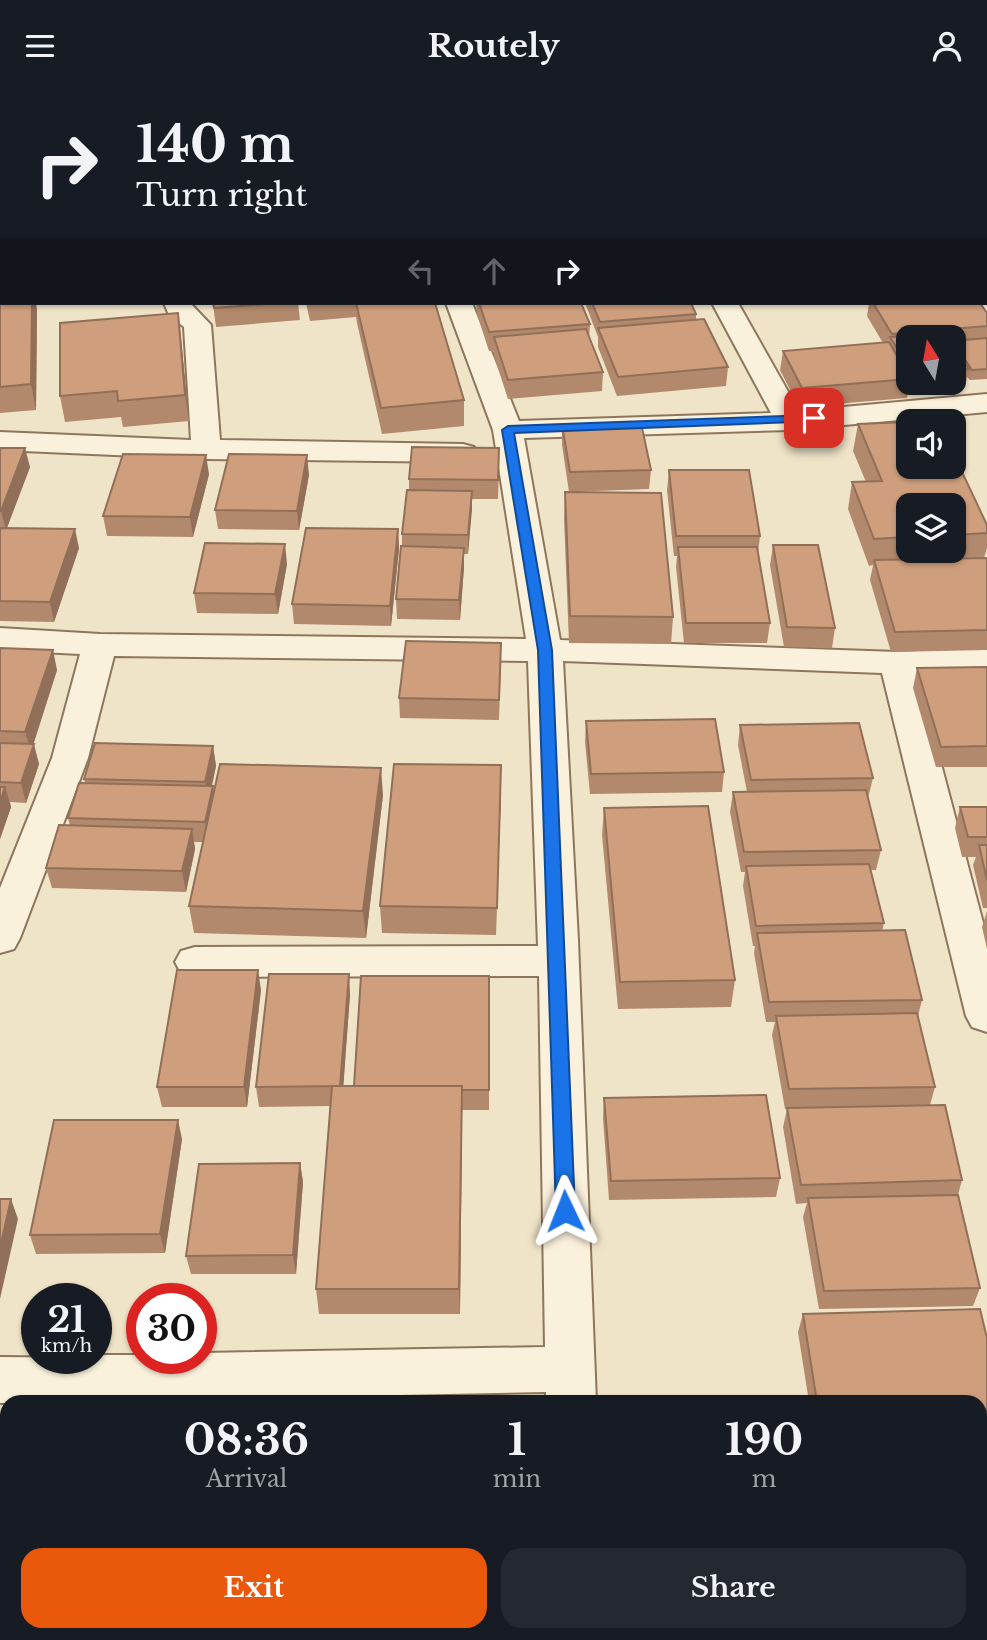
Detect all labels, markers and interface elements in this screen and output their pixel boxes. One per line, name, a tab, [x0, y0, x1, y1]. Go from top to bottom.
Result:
text: Routely	[427, 26, 560, 66]
icon: menu	[21, 27, 59, 65]
icon: person	[928, 27, 966, 65]
text: 140 m	[136, 114, 294, 175]
icon: right	[21, 119, 112, 210]
text: Turn right	[136, 175, 307, 215]
icon: left	[402, 252, 440, 290]
icon: ahead	[475, 252, 513, 290]
icon: right	[548, 252, 586, 290]
north arrow	[896, 325, 966, 395]
map controls	[896, 325, 966, 563]
pin	[784, 388, 844, 448]
icon: arrive	[795, 399, 833, 437]
button: sound	[896, 409, 966, 479]
button: layers	[896, 493, 966, 563]
position arrow	[528, 1174, 602, 1248]
speed limit sign: 30	[126, 1283, 217, 1374]
text: 21	[47, 1298, 86, 1341]
text: km/h	[41, 1335, 92, 1357]
text: 08:36	[184, 1414, 309, 1466]
text: 1	[508, 1414, 526, 1466]
text: 190	[725, 1414, 803, 1466]
text: Arrival	[206, 1465, 287, 1493]
text: min	[493, 1465, 541, 1493]
text: m	[752, 1465, 776, 1493]
button: Exit	[21, 1548, 487, 1628]
button: Share	[501, 1548, 966, 1628]

